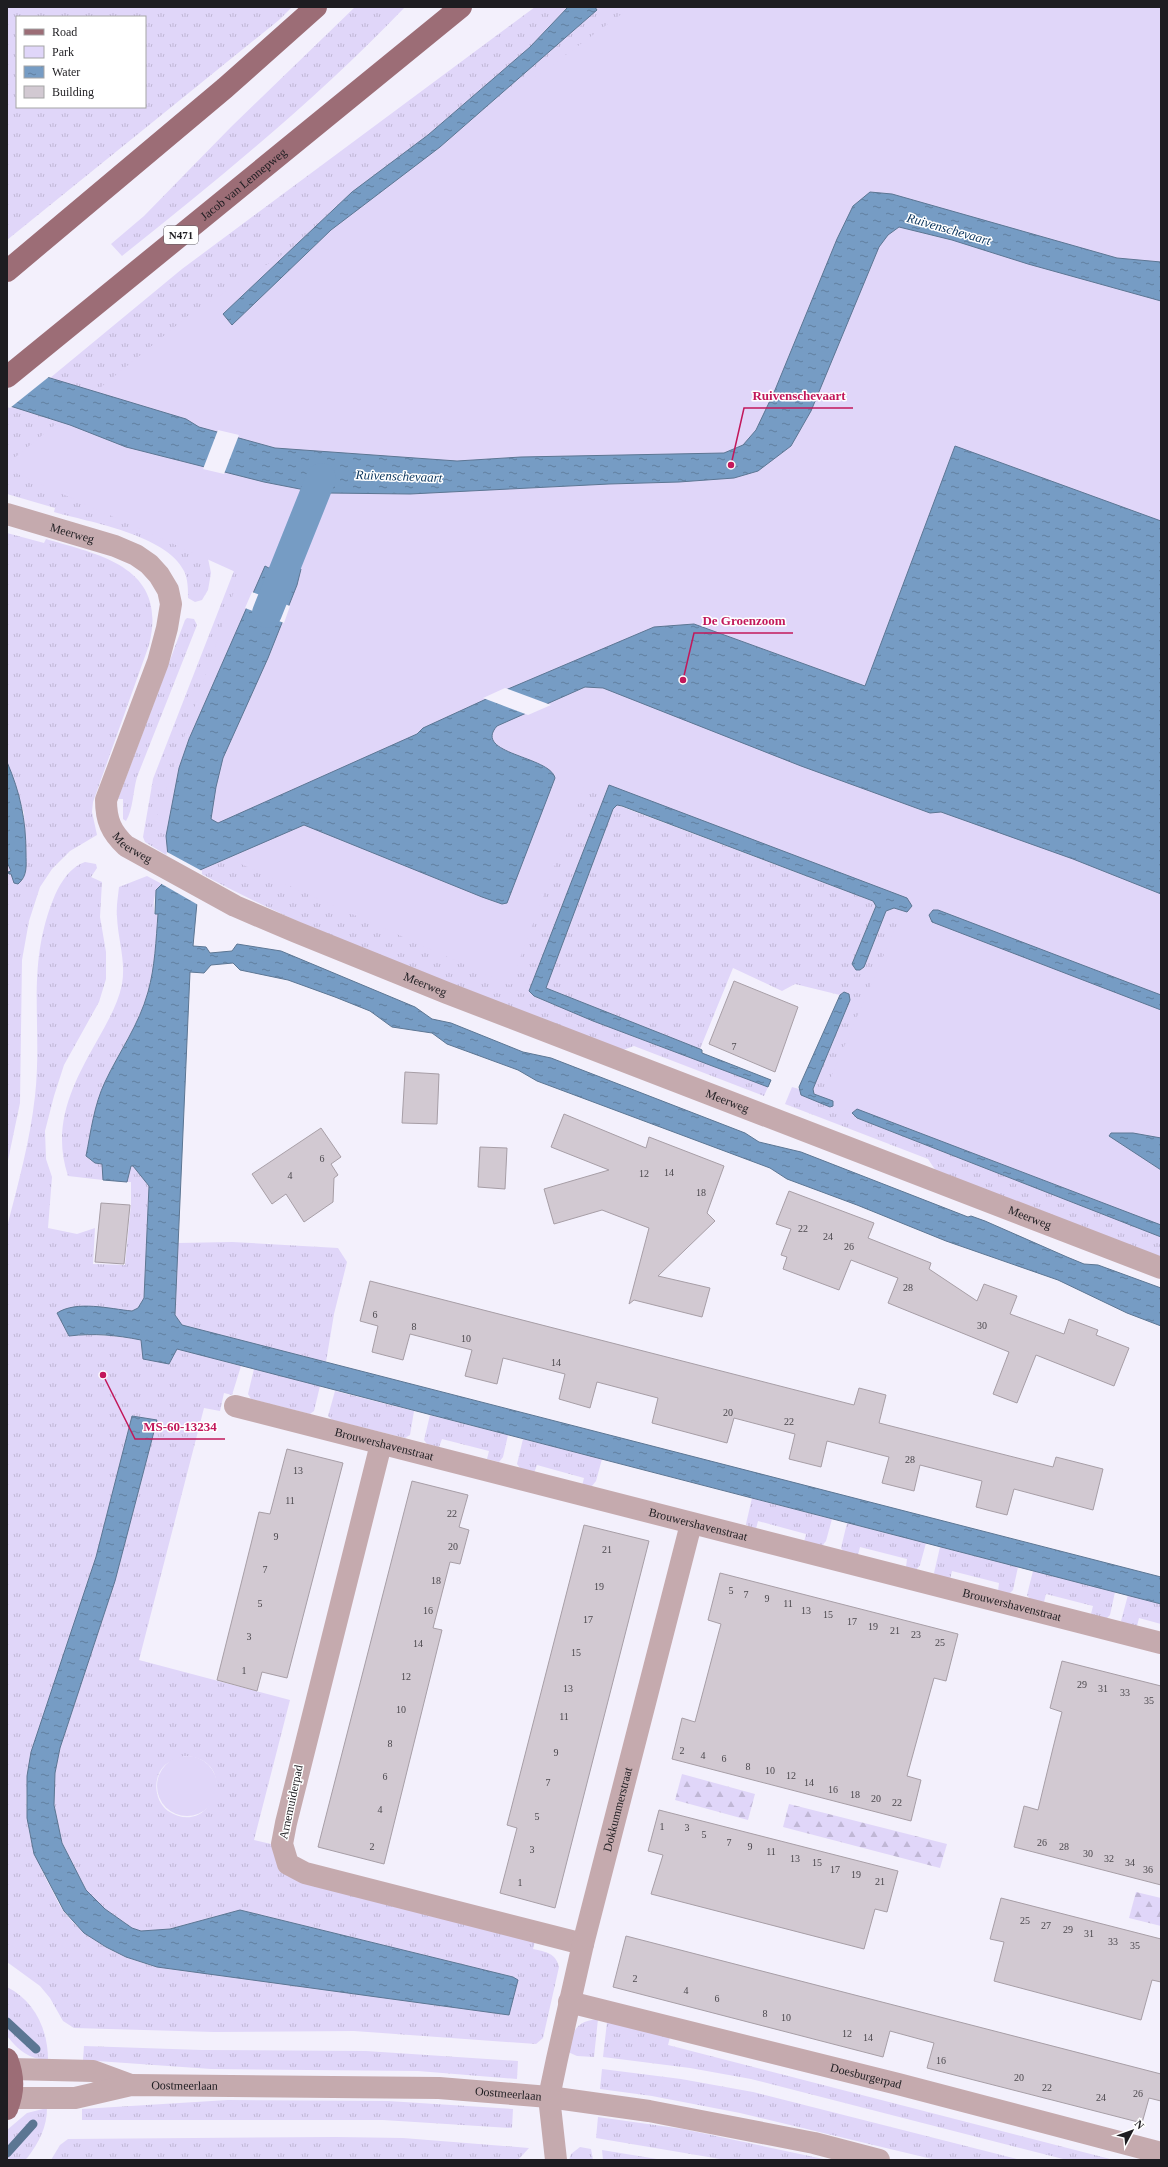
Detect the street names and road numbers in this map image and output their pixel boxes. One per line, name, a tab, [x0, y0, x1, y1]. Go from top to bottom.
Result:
street label: Jacob van Lennepweg	[198, 145, 289, 223]
road number: N471	[164, 226, 198, 244]
street label: Meerweg	[48, 520, 96, 546]
street label: Meerweg	[109, 829, 155, 866]
street label: Meerweg	[402, 969, 449, 999]
street label: Meerweg	[704, 1086, 751, 1116]
street label: Meerweg	[1006, 1203, 1053, 1232]
street label: Brouwershavenstraat	[333, 1425, 436, 1464]
street label: Brouwershavenstraat	[647, 1505, 750, 1544]
street label: Brouwershavenstraat	[961, 1586, 1063, 1624]
street label: Arnemuiderpad	[276, 1764, 306, 1840]
street label: Dokkummerstraat	[600, 1765, 635, 1853]
street label: Doesburgerpad	[829, 2060, 903, 2092]
street label: Oostmeerlaan	[151, 2078, 218, 2093]
street label: Oostmeerlaan	[474, 2084, 542, 2103]

